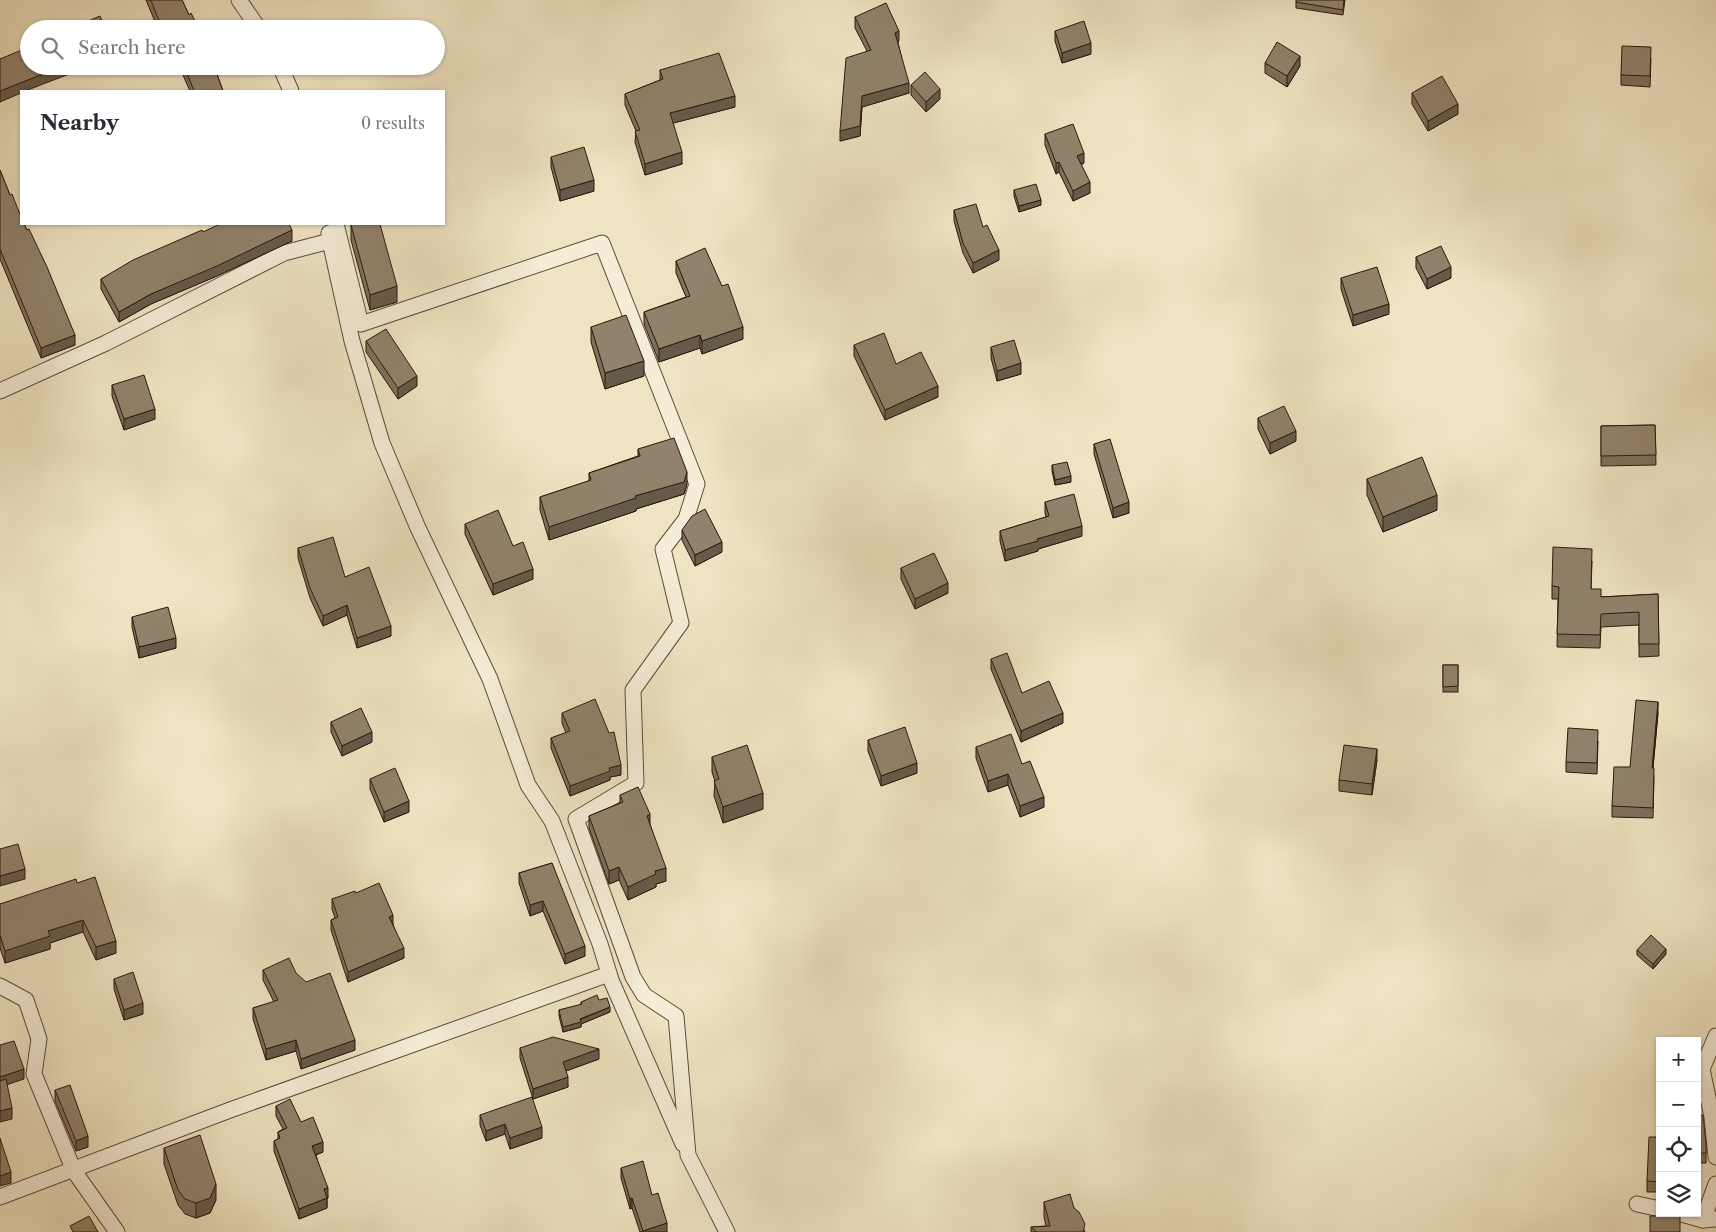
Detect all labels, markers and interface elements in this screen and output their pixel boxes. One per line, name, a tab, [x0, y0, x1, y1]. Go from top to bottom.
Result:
search box	[20, 20, 445, 75]
icon: search	[38, 34, 66, 62]
text: Search here	[78, 36, 186, 59]
text: Nearby	[40, 110, 119, 135]
text: 0 results	[361, 113, 425, 133]
map controls	[1656, 1037, 1701, 1217]
button: +	[1656, 1037, 1701, 1082]
button: −	[1656, 1082, 1701, 1127]
button: locate	[1656, 1127, 1701, 1172]
button: layers	[1656, 1172, 1701, 1217]

